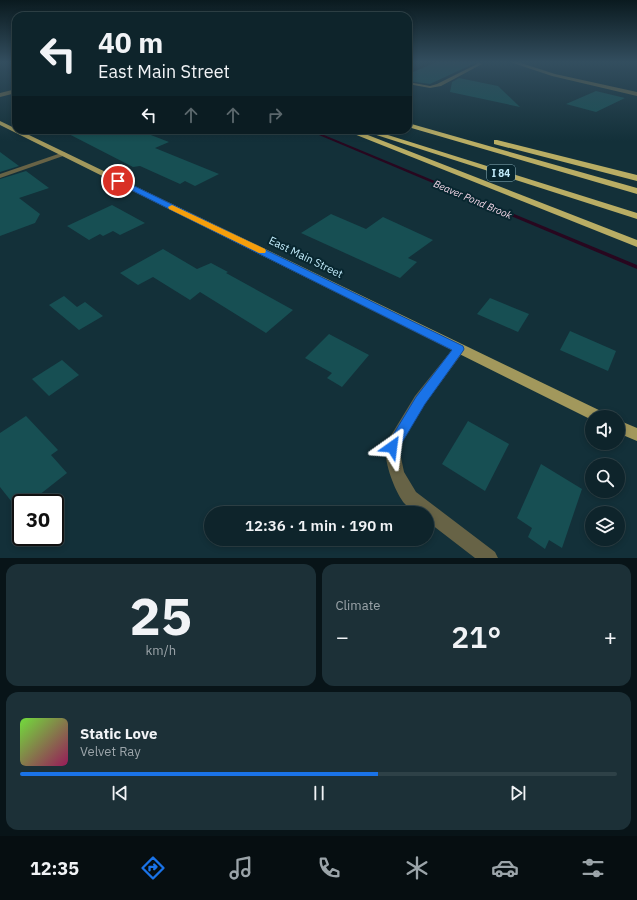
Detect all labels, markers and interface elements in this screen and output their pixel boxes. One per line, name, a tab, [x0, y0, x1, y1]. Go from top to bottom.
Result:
text: 40 m	[98, 24, 163, 61]
icon: left	[32, 28, 84, 80]
text: East Main Street	[98, 60, 230, 83]
icon: left	[138, 104, 160, 126]
icon: ahead	[180, 104, 202, 126]
icon: ahead	[222, 104, 244, 126]
icon: right	[264, 104, 286, 126]
pin	[101, 164, 135, 198]
road number: I 84	[487, 165, 515, 181]
icon: arrive	[107, 170, 129, 192]
water label: Beaver Pond Brook	[432, 177, 515, 222]
street label: East Main Street	[267, 233, 345, 281]
map controls	[585, 410, 625, 546]
button: sound	[585, 410, 625, 450]
position arrow	[371, 426, 413, 468]
button: search	[585, 458, 625, 498]
speed limit sign: 30	[12, 494, 64, 546]
button: layers	[585, 506, 625, 546]
text: 12:36 · 1 min · 190 m	[245, 516, 393, 535]
text: 25	[130, 582, 192, 649]
text: Climate	[336, 597, 380, 614]
text: 21°	[451, 617, 501, 656]
text: −	[336, 622, 349, 651]
text: +	[604, 622, 617, 651]
text: km/h	[145, 642, 176, 659]
text: Static Love	[80, 724, 157, 743]
text: Velvet Ray	[80, 743, 141, 760]
icon: previous	[109, 782, 131, 804]
icon: pause	[308, 782, 330, 804]
icon: next	[507, 782, 529, 804]
icon: directions	[139, 854, 167, 882]
icon: music	[227, 854, 255, 882]
icon: phone	[315, 854, 343, 882]
icon: climate	[403, 854, 431, 882]
icon: car	[491, 854, 519, 882]
icon: filters	[579, 854, 607, 882]
text: 12:35	[30, 857, 79, 880]

